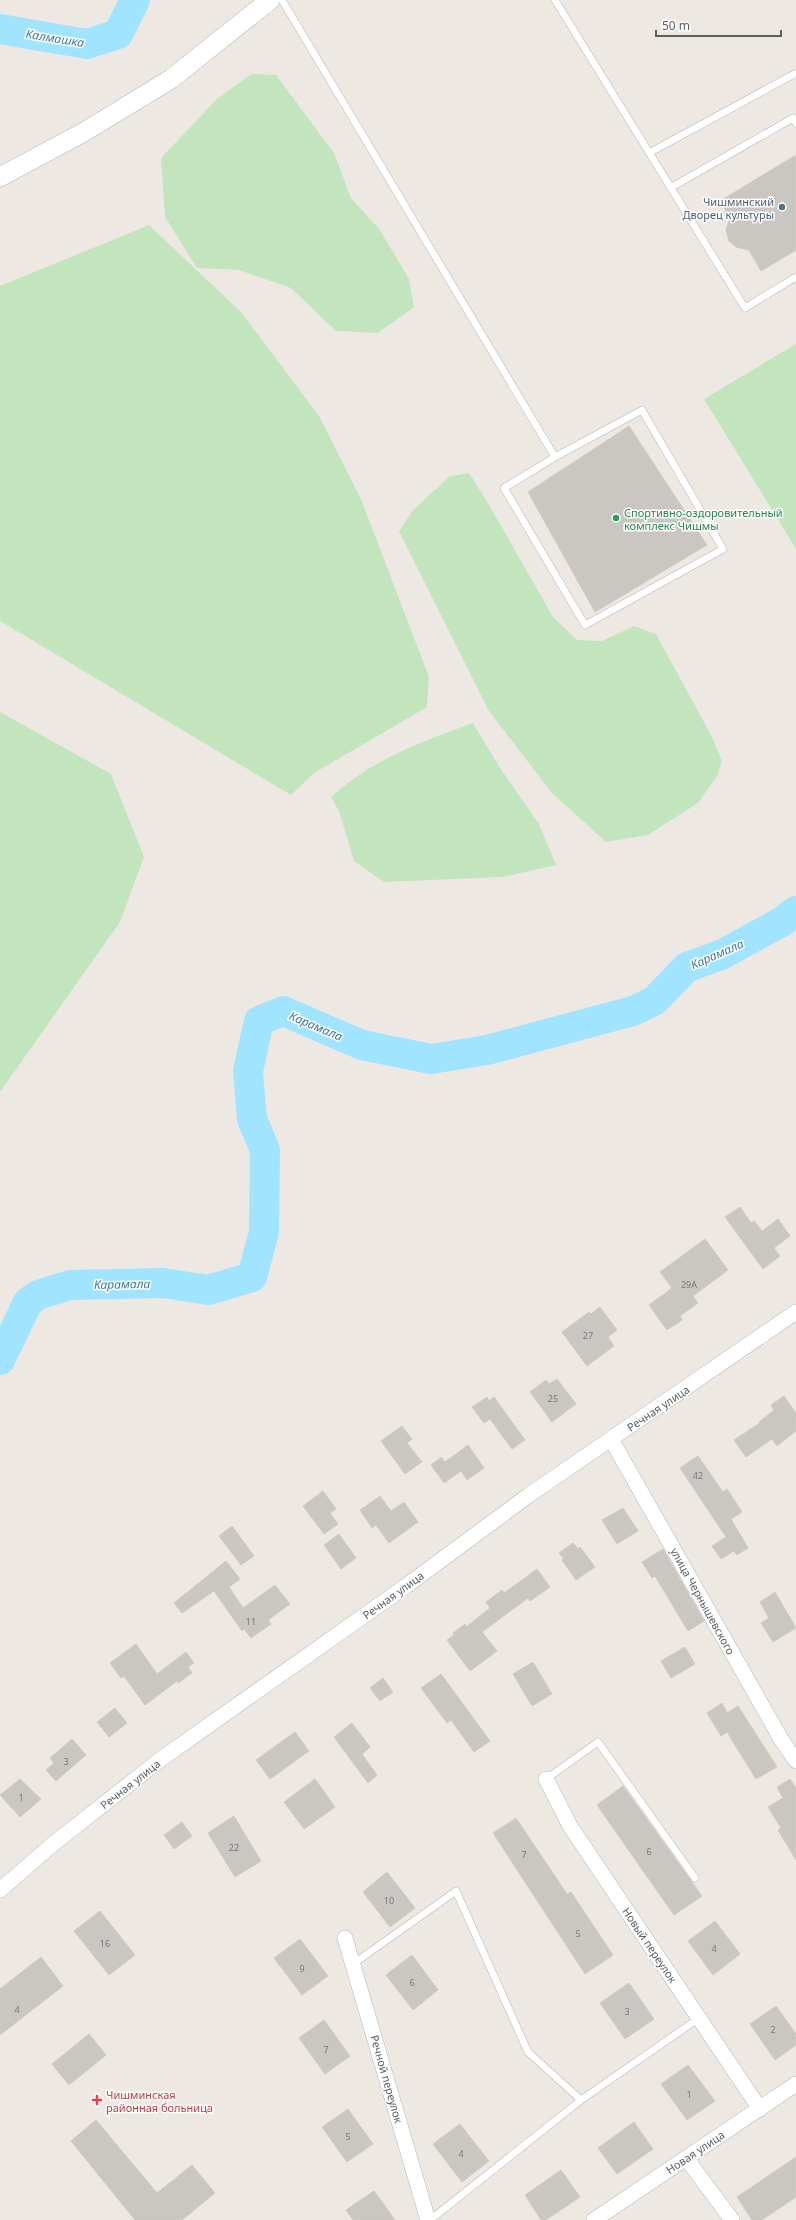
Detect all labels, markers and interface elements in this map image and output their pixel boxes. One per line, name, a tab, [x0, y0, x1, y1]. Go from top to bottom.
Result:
scale bar	[656, 12, 781, 38]
text: 50 m	[662, 17, 690, 34]
water label: Калмашка	[25, 25, 86, 51]
place label: Чишминский Дворец культуры	[682, 194, 774, 222]
marker: Чишминский Дворец культуры	[777, 202, 787, 212]
place label: Спортивно-оздоровительный комплекс Чишмы	[624, 505, 783, 533]
marker: Спортивно-оздоровительный комплекс Чишмы	[611, 513, 621, 523]
water label: Карамала	[688, 935, 746, 973]
water label: Карамала	[287, 1007, 345, 1045]
water label: Карамала	[94, 1275, 151, 1293]
house number: 29А	[681, 1278, 697, 1291]
house number: 27	[583, 1329, 593, 1342]
street label: Речная улица	[624, 1382, 692, 1434]
house number: 25	[548, 1392, 558, 1405]
house number: 42	[693, 1469, 703, 1482]
street label: улица Чернышевского	[667, 1545, 739, 1657]
street label: Речная улица	[359, 1568, 427, 1622]
house number: 11	[246, 1615, 256, 1628]
house number: 3	[63, 1755, 69, 1768]
street label: Речная улица	[97, 1756, 163, 1812]
house number: 1	[18, 1791, 24, 1804]
house number: 22	[229, 1841, 239, 1854]
house number: 6	[646, 1845, 652, 1858]
house number: 7	[521, 1848, 527, 1861]
house number: 10	[384, 1894, 394, 1907]
street label: Новый переулок	[619, 1904, 681, 1986]
house number: 5	[575, 1927, 581, 1940]
house number: 16	[100, 1937, 110, 1950]
house number: 4	[711, 1942, 717, 1955]
house number: 9	[299, 1962, 305, 1975]
house number: 6	[409, 1976, 415, 1989]
house number: 4	[14, 2003, 20, 2016]
house number: 3	[624, 2005, 630, 2018]
house number: 2	[770, 2023, 776, 2036]
street label: Речной переулок	[367, 2033, 407, 2125]
house number: 7	[323, 2043, 329, 2056]
place label: Чишминская районная больница	[106, 2087, 213, 2115]
house number: 1	[686, 2088, 692, 2101]
marker: Чишминская районная больница	[91, 2094, 103, 2106]
street label: Новая улица	[663, 2127, 727, 2177]
house number: 5	[345, 2130, 351, 2143]
house number: 4	[458, 2147, 464, 2160]

